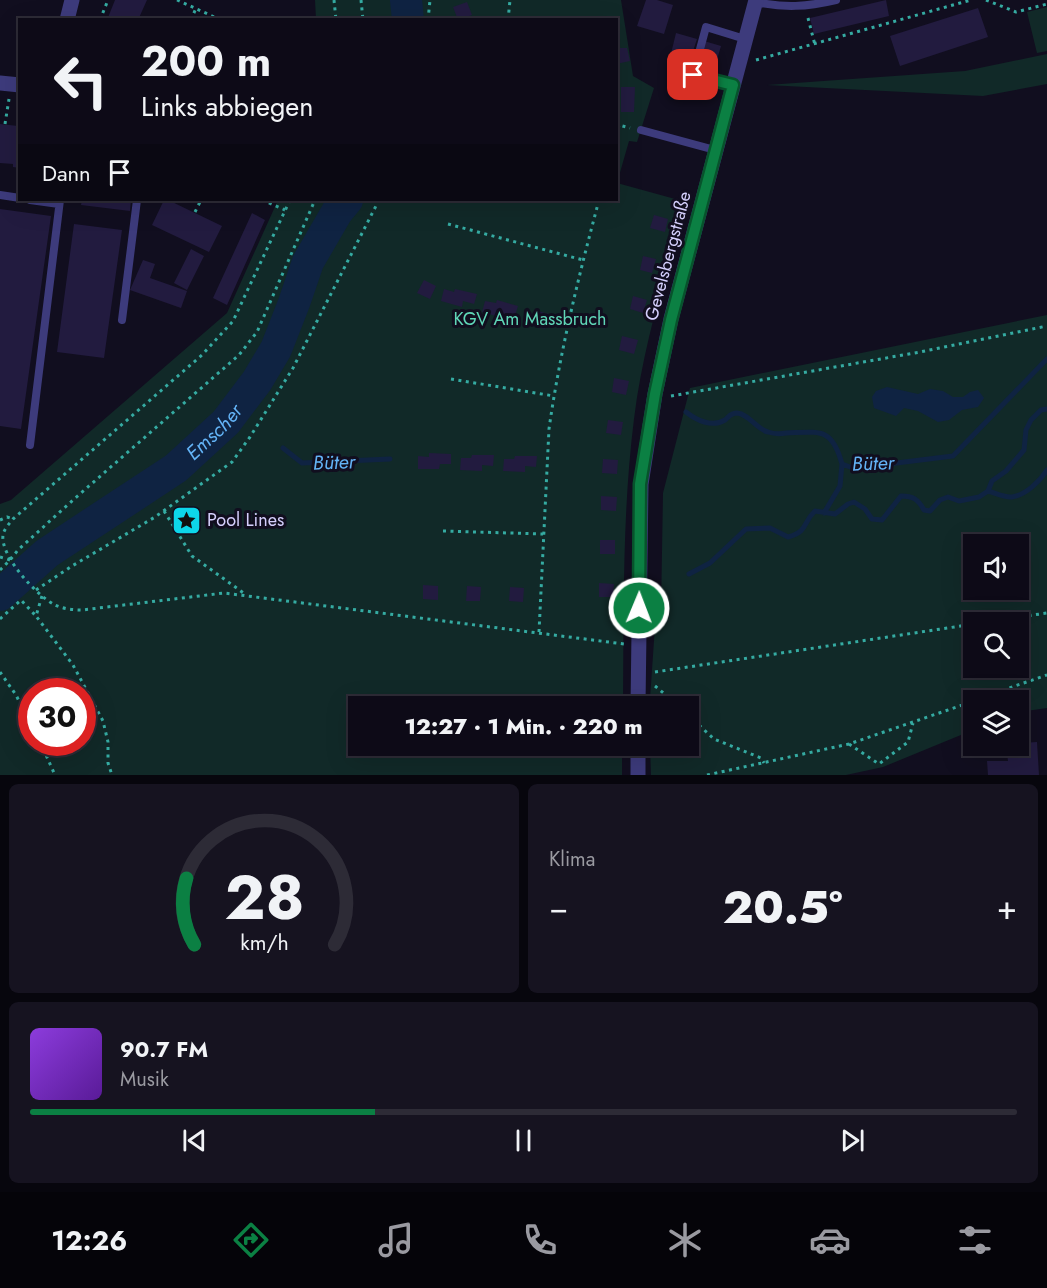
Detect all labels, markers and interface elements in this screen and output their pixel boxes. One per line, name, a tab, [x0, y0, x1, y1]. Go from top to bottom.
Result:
text: 200 m	[141, 31, 271, 92]
icon: left	[42, 42, 120, 120]
pin	[667, 49, 718, 100]
icon: arrive	[676, 58, 709, 91]
text: Links abbiegen	[141, 87, 313, 126]
icon: arrive	[103, 156, 136, 189]
text: Dann	[42, 157, 91, 189]
street label: Gevelsbergstraße	[638, 188, 698, 324]
park label: KGV Am Massbruch	[454, 306, 606, 332]
water label: Emscher	[179, 397, 250, 467]
water label: Büter	[312, 447, 357, 478]
water label: Büter	[851, 448, 896, 479]
place icon: Pool Lines	[170, 504, 202, 536]
place label: Pool Lines	[207, 507, 284, 533]
map controls	[963, 534, 1029, 756]
button: sound	[963, 534, 1029, 600]
position arrow	[607, 576, 671, 640]
button: search	[963, 612, 1029, 678]
speed limit sign: 30	[18, 678, 96, 756]
button: layers	[963, 690, 1029, 756]
text: 12:27 · 1 Min. · 220 m	[404, 710, 643, 742]
text: Klima	[549, 845, 595, 874]
text: 28	[224, 852, 304, 942]
text: 20.5°	[723, 875, 843, 940]
text: −	[549, 884, 568, 931]
text: +	[997, 884, 1017, 931]
text: km/h	[240, 928, 288, 959]
text: 90.7 FM	[120, 1033, 208, 1065]
text: Musik	[120, 1065, 169, 1094]
icon: previous	[178, 1124, 211, 1157]
icon: pause	[507, 1124, 540, 1157]
icon: next	[836, 1124, 869, 1157]
icon: directions	[230, 1219, 272, 1261]
icon: music	[375, 1219, 417, 1261]
icon: phone	[519, 1219, 561, 1261]
icon: climate	[664, 1219, 706, 1261]
icon: car	[809, 1219, 851, 1261]
icon: filters	[954, 1219, 996, 1261]
text: 12:26	[51, 1221, 127, 1260]

